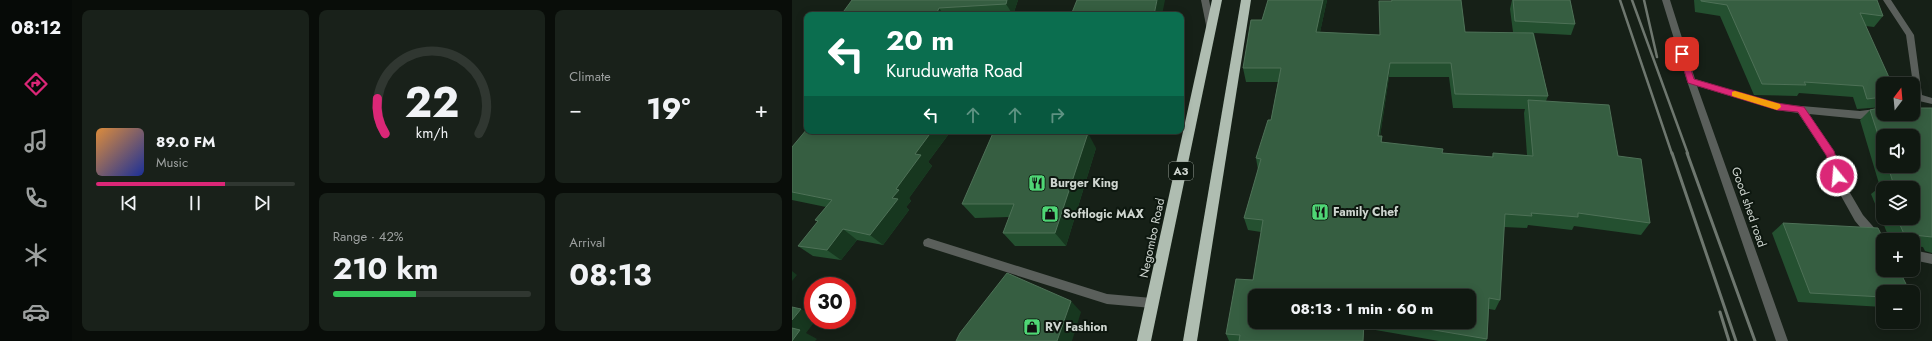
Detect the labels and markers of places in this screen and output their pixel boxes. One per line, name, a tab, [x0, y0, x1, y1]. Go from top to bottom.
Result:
pin	[1665, 37, 1699, 71]
restaurant icon: Burger King	[1027, 173, 1047, 193]
place label: Burger King	[1050, 174, 1118, 192]
restaurant icon: Family Chef	[1310, 202, 1330, 222]
place label: Family Chef	[1333, 203, 1399, 221]
shop icon: Softlogic MAX	[1040, 204, 1060, 224]
place label: Softlogic MAX	[1063, 205, 1145, 223]
shop icon: RV Fashion	[1022, 317, 1042, 337]
place label: RV Fashion	[1045, 318, 1108, 336]

